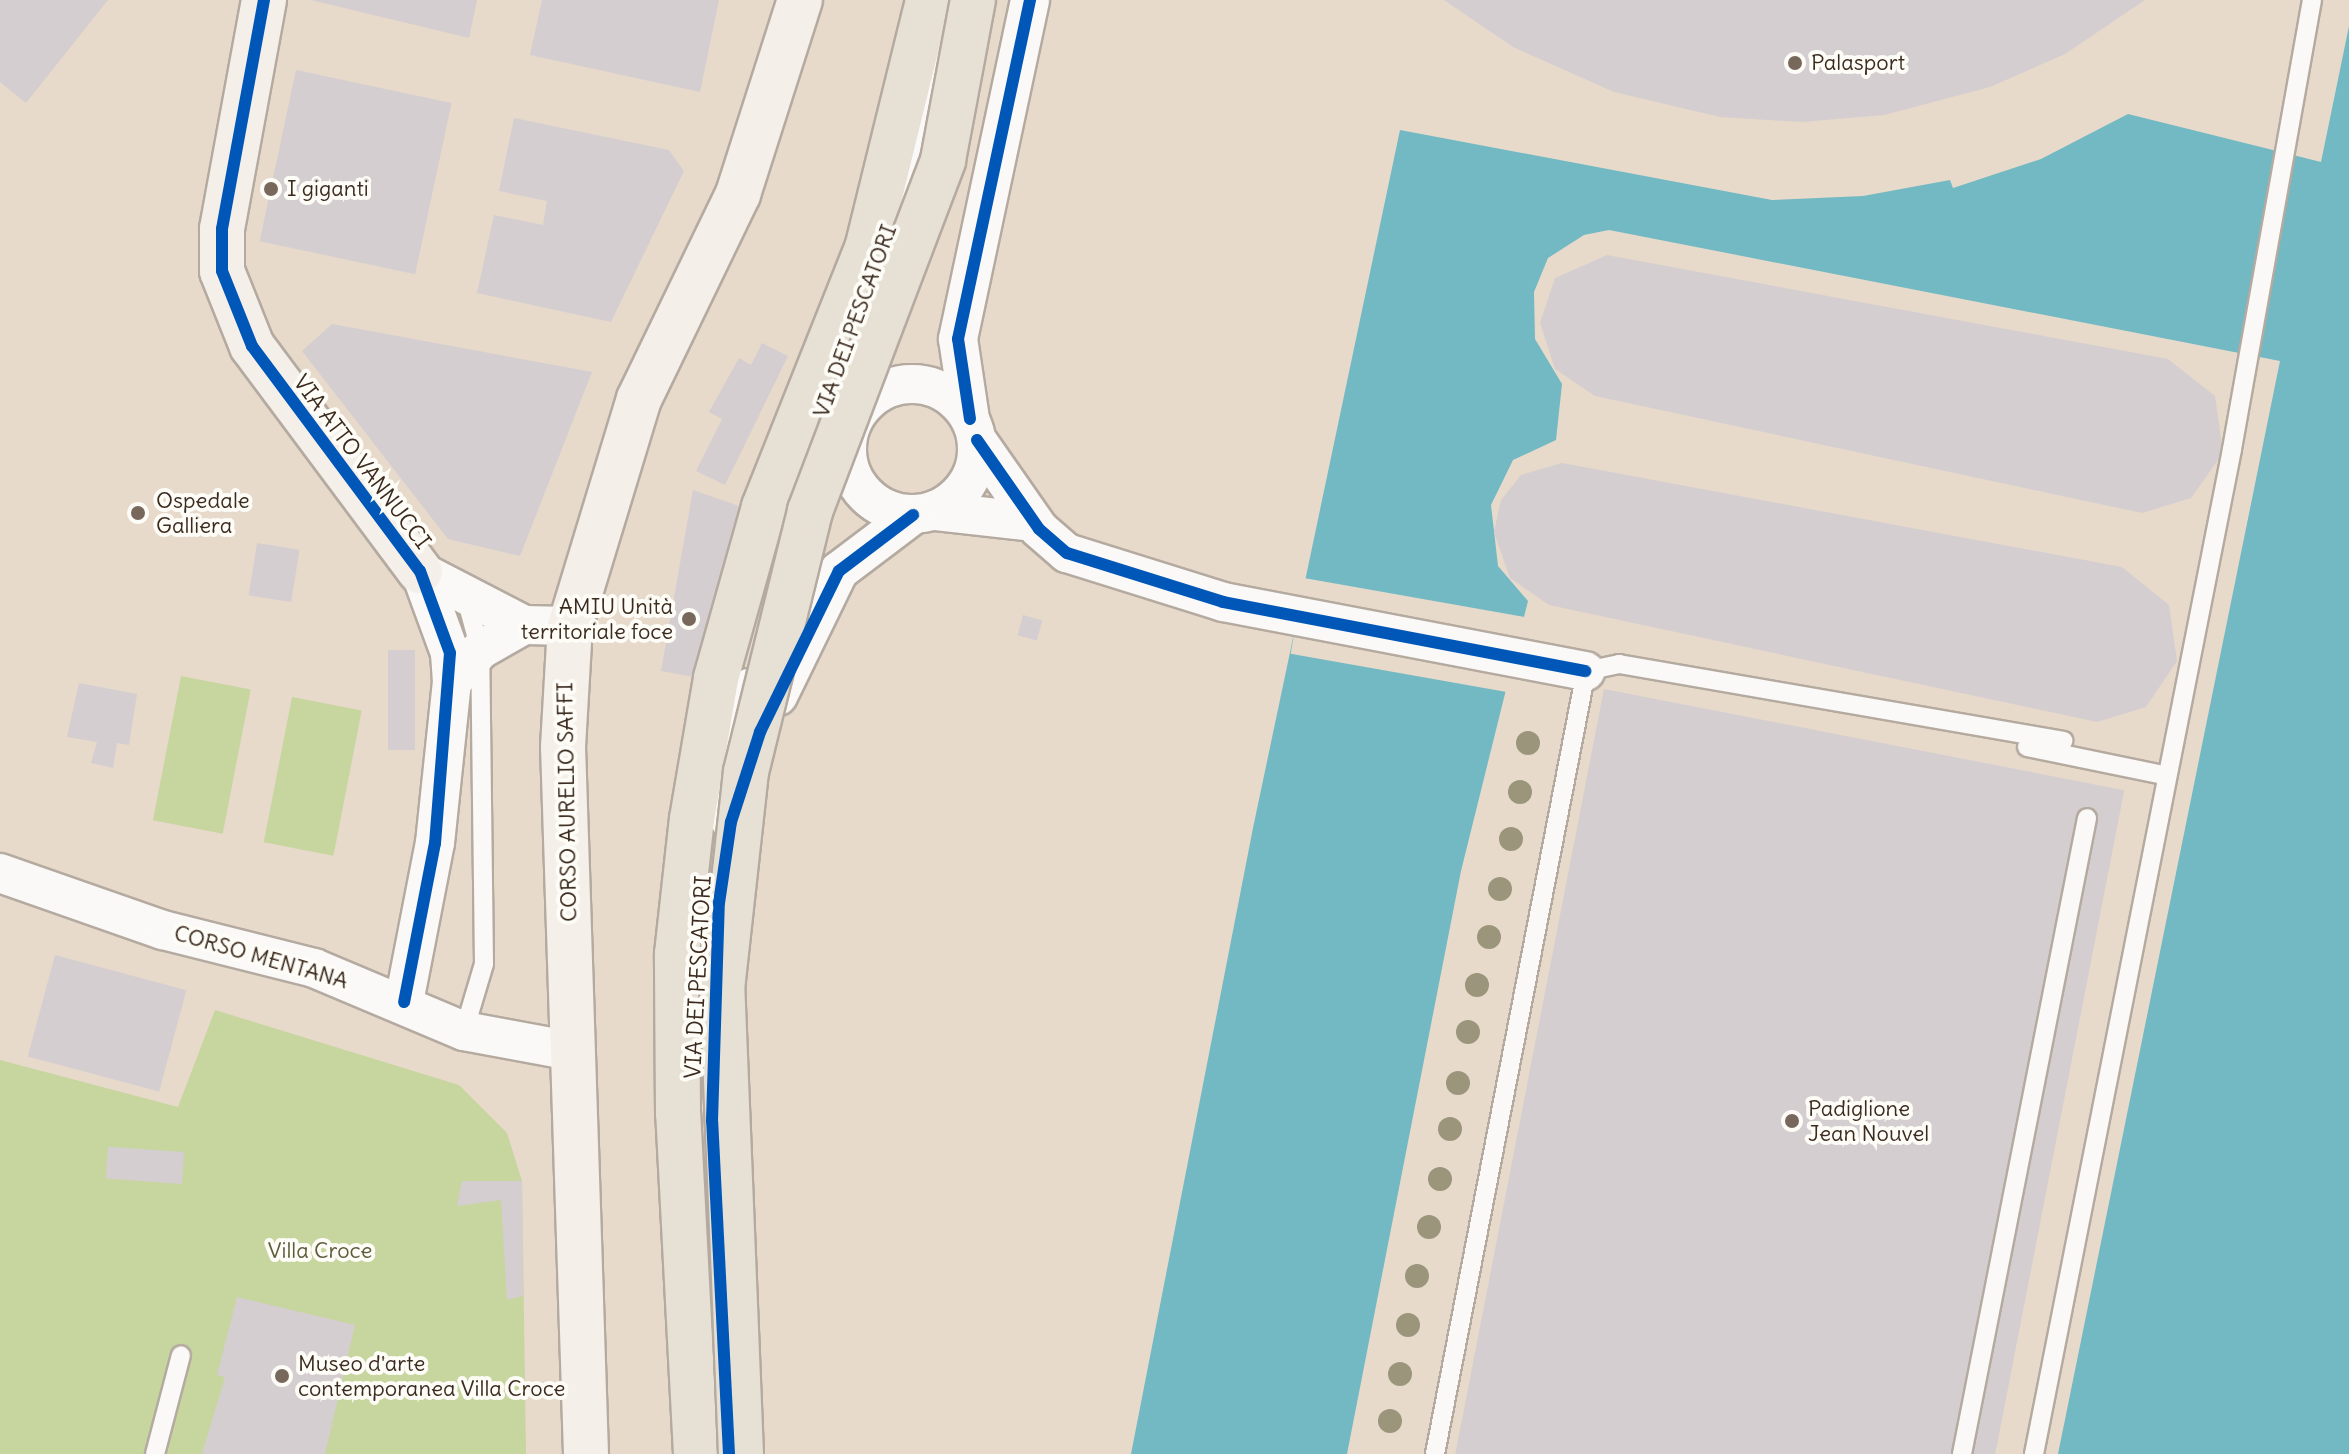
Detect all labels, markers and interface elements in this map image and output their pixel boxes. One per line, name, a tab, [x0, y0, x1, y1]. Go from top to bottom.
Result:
place label: Palasport	[1811, 50, 1905, 76]
marker: Palasport	[1786, 54, 1804, 72]
place label: I giganti	[287, 176, 369, 202]
marker: I giganti	[262, 180, 280, 198]
street label: VIA DEI PESCATORI	[808, 221, 902, 421]
street label: VIA ATTO VANNUCCI	[288, 370, 436, 554]
place label: Ospedale Galliera	[156, 487, 250, 538]
marker: Ospedale Galliera	[127, 502, 149, 524]
place label: AMIU Unità territoriale foce	[521, 593, 673, 644]
marker: AMIU Unità territoriale foce	[680, 610, 698, 628]
street label: CORSO AURELIO SAFFI	[552, 682, 582, 922]
street label: VIA DEI PESCATORI	[679, 875, 717, 1079]
street label: CORSO MENTANA	[171, 920, 351, 994]
place label: Padiglione Jean Nouvel	[1808, 1095, 1929, 1146]
marker: Padiglione Jean Nouvel	[1783, 1112, 1801, 1130]
park label: Villa Croce	[268, 1238, 372, 1264]
place label: Museo d'arte contemporanea Villa Croce	[298, 1350, 565, 1402]
marker: Museo d'arte contemporanea Villa Croce	[273, 1367, 291, 1385]

